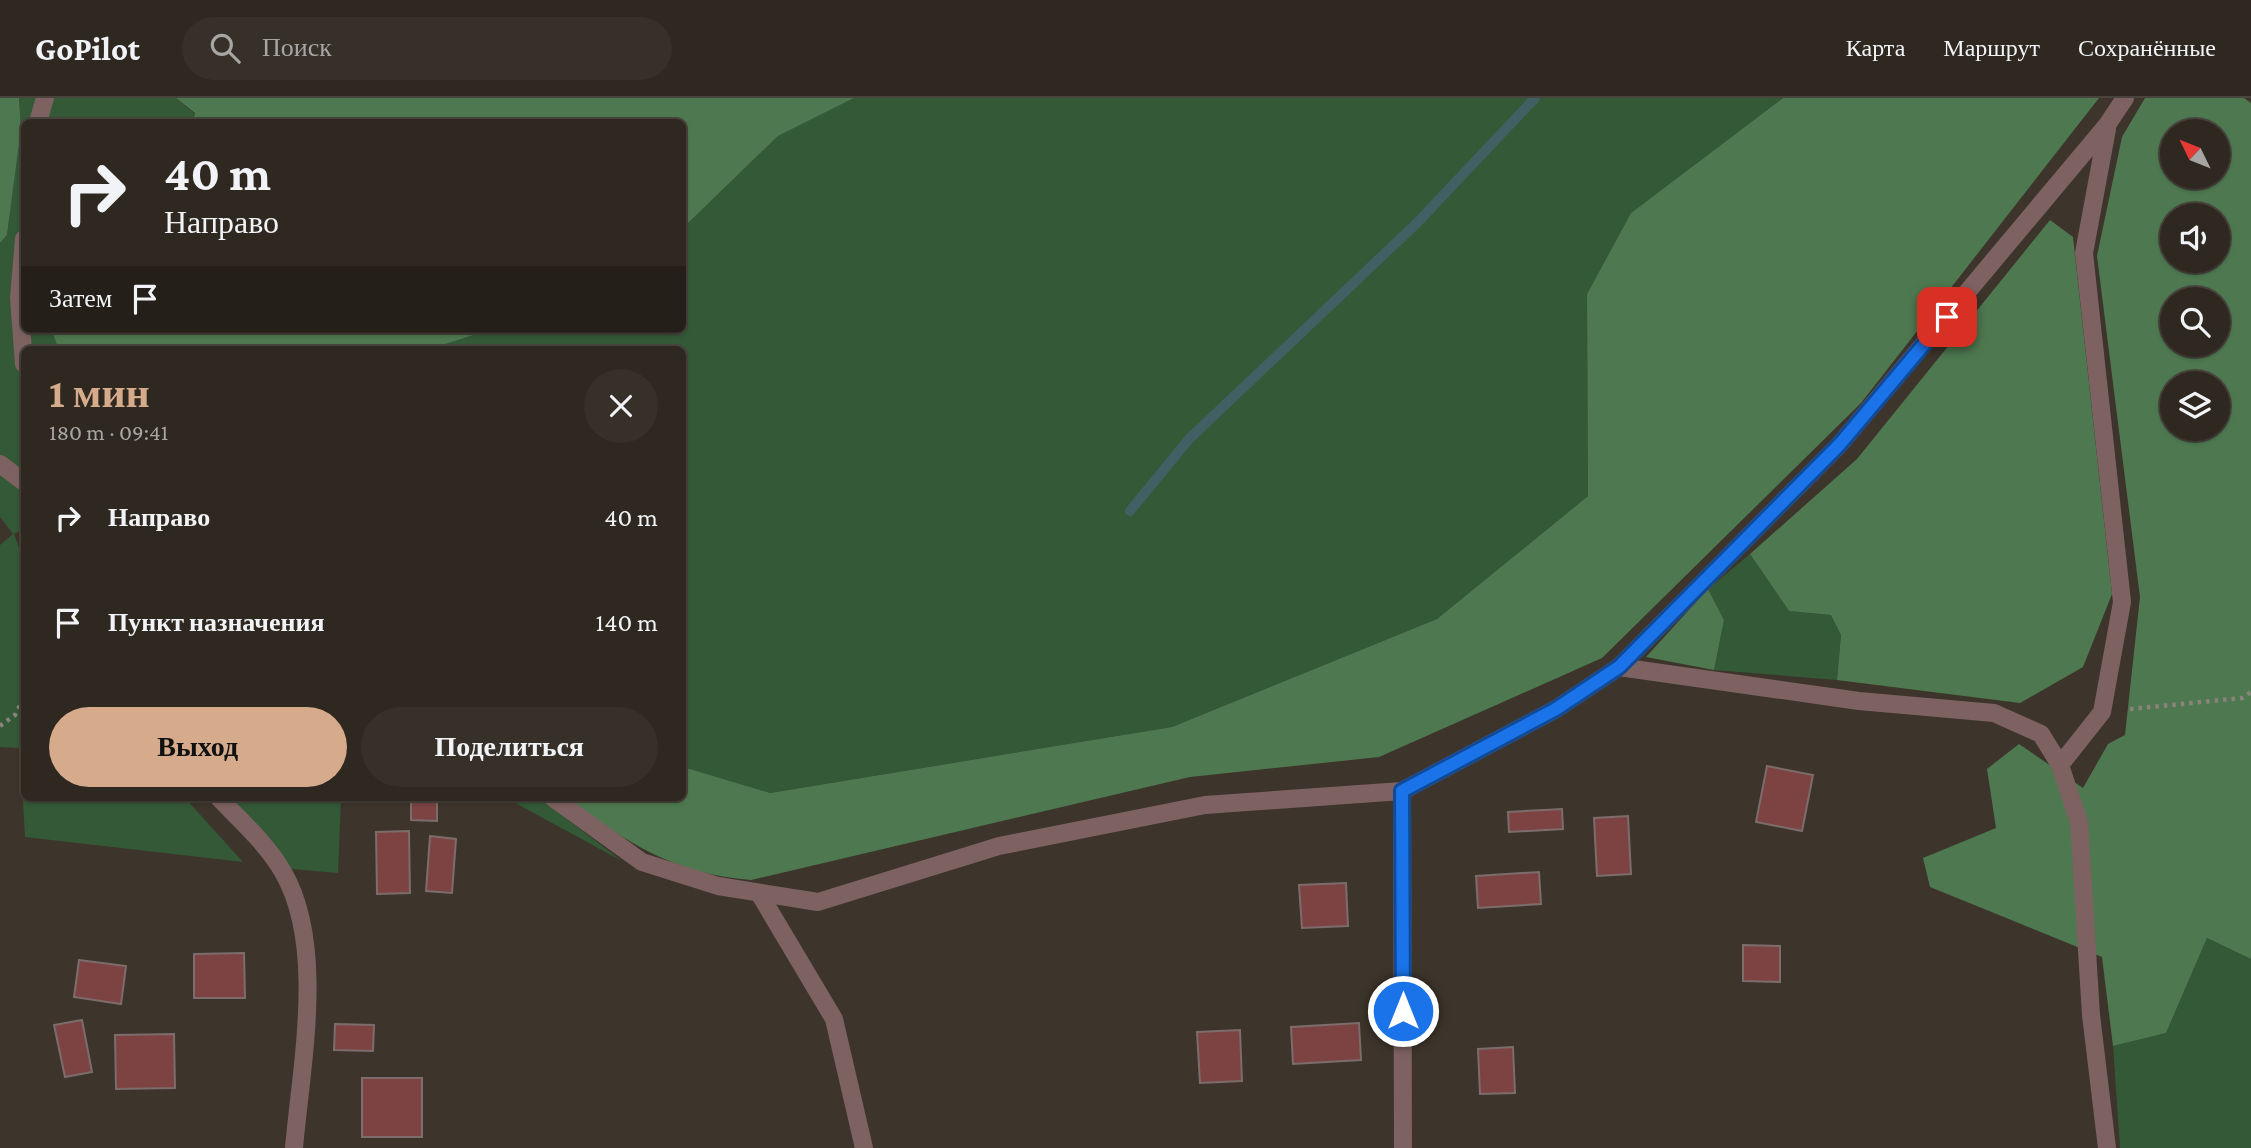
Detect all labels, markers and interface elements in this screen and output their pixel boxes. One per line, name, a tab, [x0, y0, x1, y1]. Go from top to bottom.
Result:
search box	[182, 17, 672, 80]
icon: search	[206, 29, 244, 67]
text: GoPilot	[35, 30, 140, 67]
text: Поиск	[262, 33, 332, 62]
text: Карта	[1846, 34, 1905, 61]
text: Маршрут	[1943, 34, 2040, 61]
text: Сохранённые	[2078, 34, 2216, 61]
north arrow	[2160, 119, 2230, 189]
map controls	[2160, 119, 2230, 441]
text: 40 m	[164, 146, 271, 201]
icon: right	[49, 147, 140, 238]
button: sound	[2160, 203, 2230, 273]
text: Направо	[164, 204, 279, 240]
icon: arrive	[126, 280, 164, 318]
text: Затем	[49, 284, 112, 313]
pin	[1917, 287, 1977, 347]
button: search	[2160, 287, 2230, 357]
icon: arrive	[1928, 298, 1966, 336]
text: 1 мин	[49, 369, 150, 416]
button: close	[584, 369, 658, 443]
button: layers	[2160, 371, 2230, 441]
text: 180 m · 09:41	[49, 419, 168, 445]
icon: right	[49, 499, 87, 537]
text: Направо	[108, 503, 210, 532]
text: 40 m	[604, 503, 658, 532]
icon: arrive	[49, 604, 87, 642]
text: Пункт назначения	[108, 608, 325, 637]
text: 140 m	[596, 608, 658, 637]
button: Выход	[49, 707, 347, 787]
button: Поделиться	[361, 707, 658, 787]
position arrow	[1366, 974, 1440, 1048]

